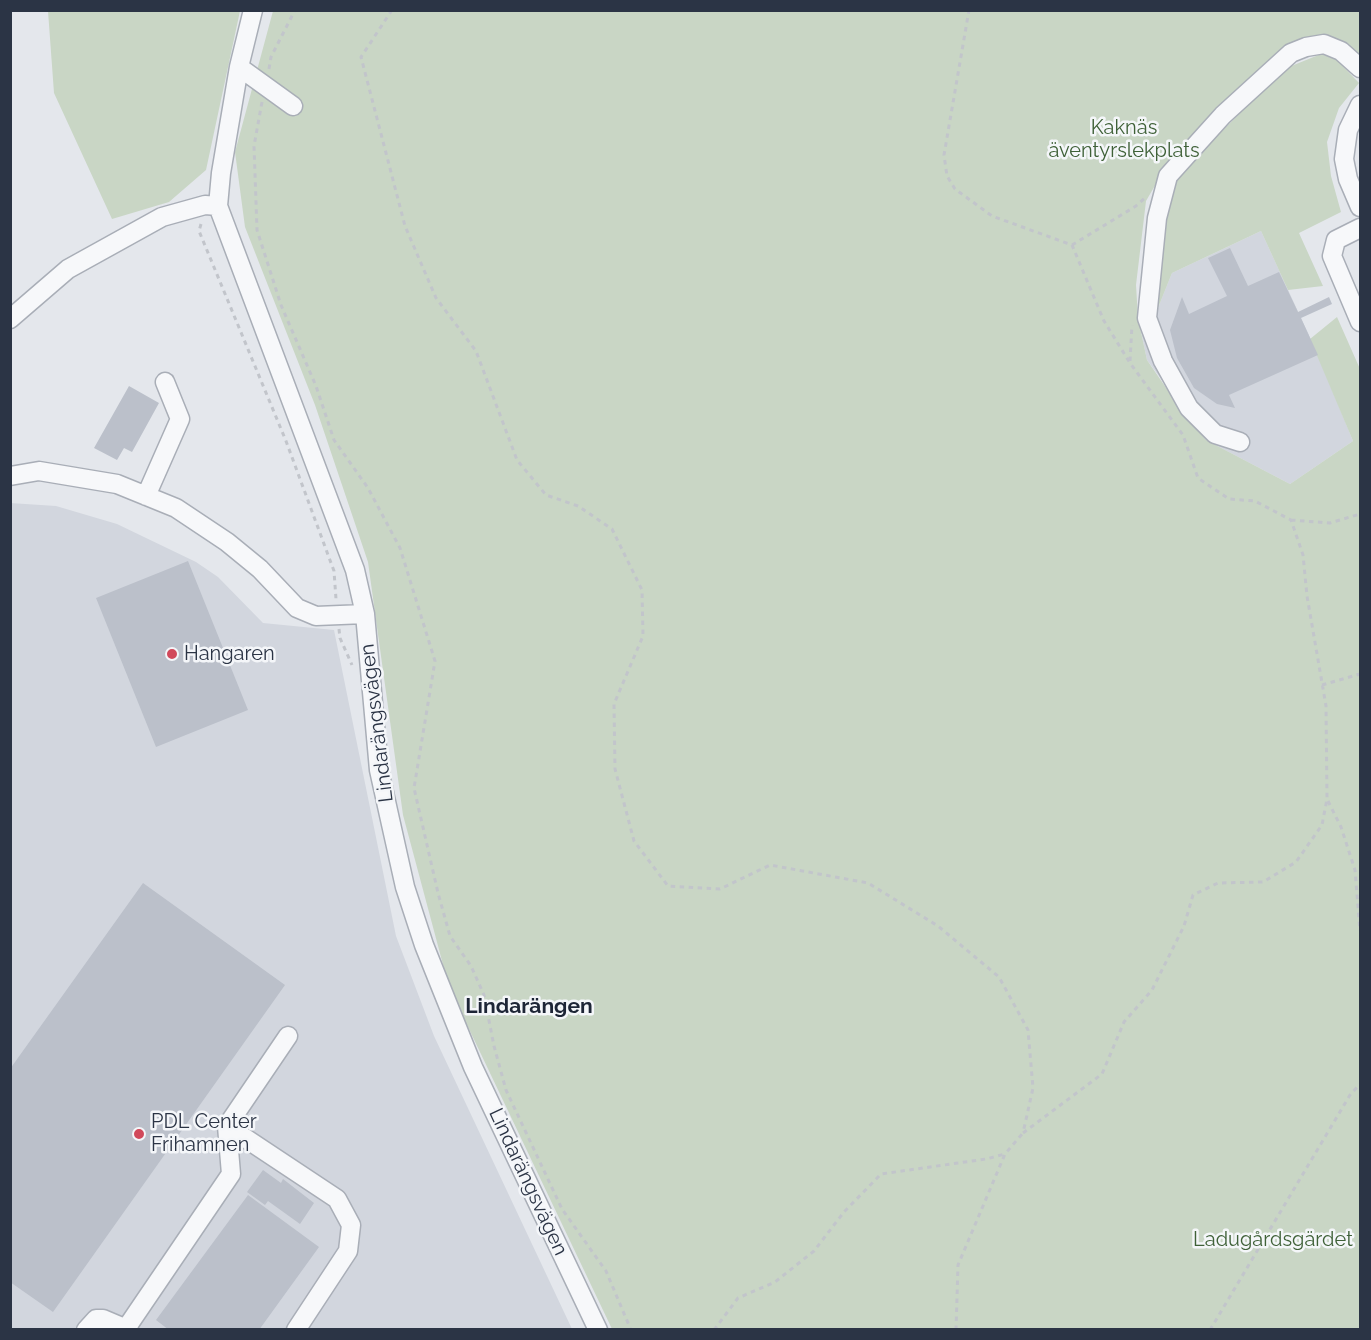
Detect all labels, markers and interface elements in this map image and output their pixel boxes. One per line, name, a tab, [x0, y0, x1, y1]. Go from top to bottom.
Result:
park label: Kaknäs äventyrslekplats	[1048, 116, 1200, 163]
place label: Hangaren	[184, 642, 275, 666]
street label: Lindarängsvägen	[355, 642, 399, 804]
marker: Hangaren	[165, 647, 179, 661]
district label: Lindarängen	[465, 994, 593, 1020]
street label: Lindarängsvägen	[483, 1105, 573, 1259]
place label: PDL Center Frihamnen	[151, 1110, 257, 1157]
marker: PDL Center Frihamnen	[132, 1127, 146, 1141]
park label: Ladugårdsgärdet	[1193, 1228, 1353, 1252]

